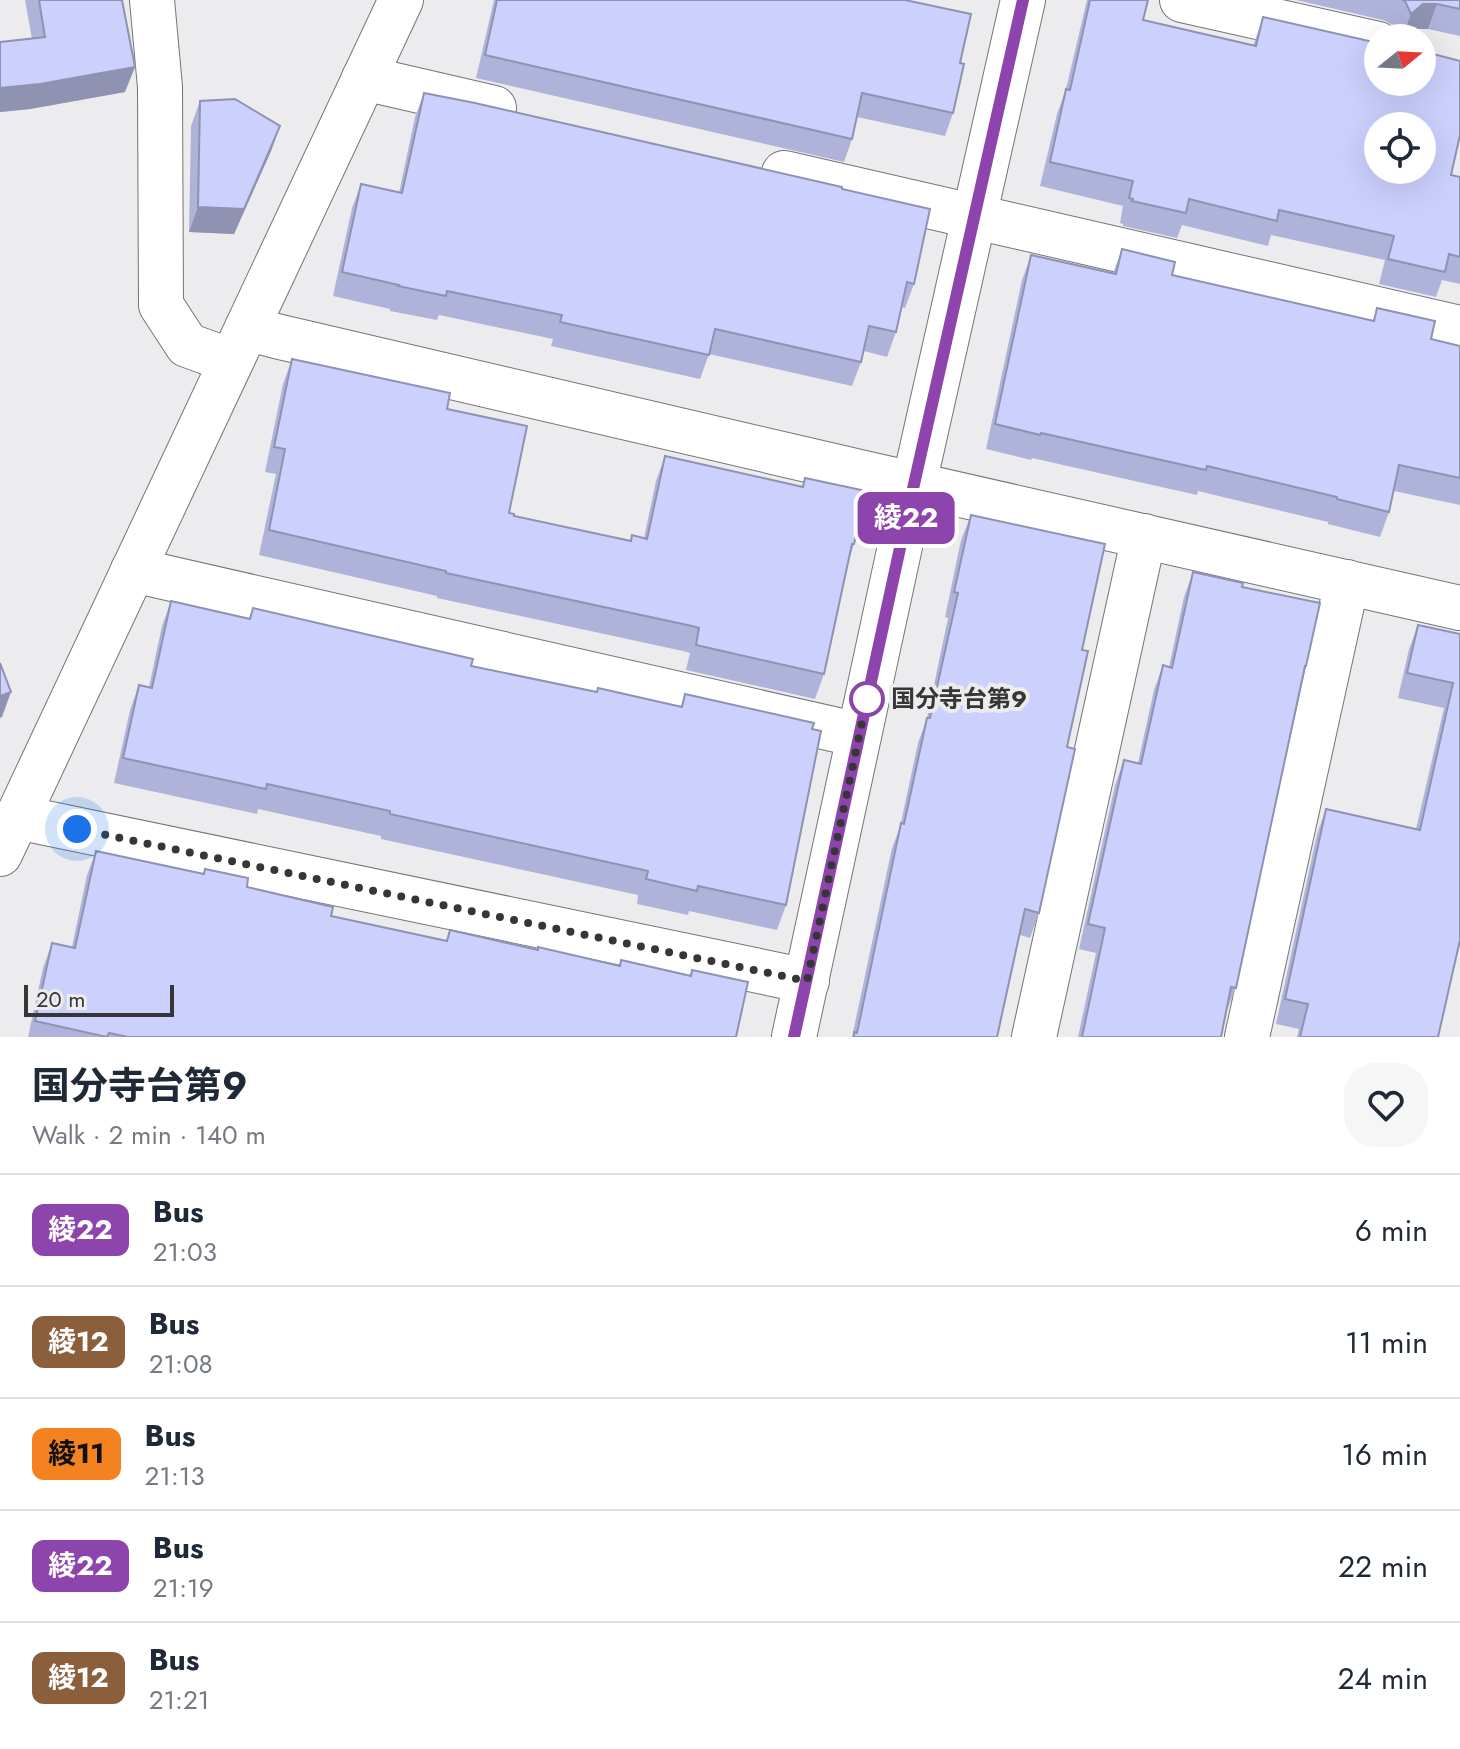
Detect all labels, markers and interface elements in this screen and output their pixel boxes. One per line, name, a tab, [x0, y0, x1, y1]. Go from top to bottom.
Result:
north arrow	[1364, 24, 1436, 96]
map controls	[1364, 24, 1436, 184]
button: locate	[1364, 112, 1436, 184]
line badge: 綾22	[860, 492, 952, 544]
text: 綾22	[874, 497, 938, 538]
place label: 国分寺台第9	[891, 681, 1027, 716]
marker: 国分寺台第9	[850, 682, 884, 716]
your location	[57, 809, 97, 849]
scale bar	[24, 981, 174, 1017]
text: 20 m	[36, 983, 85, 1015]
text: 国分寺台第9	[32, 1058, 247, 1113]
button: heart	[1344, 1063, 1428, 1147]
text: Walk · 2 min · 140 m	[32, 1116, 266, 1154]
text: Bus	[153, 1190, 204, 1233]
text: 綾22	[48, 1209, 113, 1250]
text: 6 min	[1355, 1209, 1428, 1252]
text: 21:03	[153, 1233, 217, 1271]
text: Bus	[149, 1302, 199, 1345]
text: 綾12	[48, 1321, 109, 1362]
text: 11 min	[1345, 1321, 1428, 1364]
text: 21:08	[149, 1345, 213, 1383]
text: Bus	[145, 1414, 195, 1457]
text: 綾11	[48, 1433, 105, 1474]
text: 16 min	[1341, 1433, 1428, 1476]
text: 21:13	[145, 1457, 205, 1495]
text: Bus	[153, 1526, 204, 1569]
text: 綾22	[48, 1545, 113, 1586]
text: 22 min	[1338, 1545, 1428, 1588]
text: 21:19	[153, 1569, 214, 1607]
text: Bus	[149, 1638, 199, 1681]
text: 綾12	[48, 1657, 109, 1698]
text: 24 min	[1337, 1657, 1428, 1700]
text: 21:21	[149, 1681, 209, 1719]

